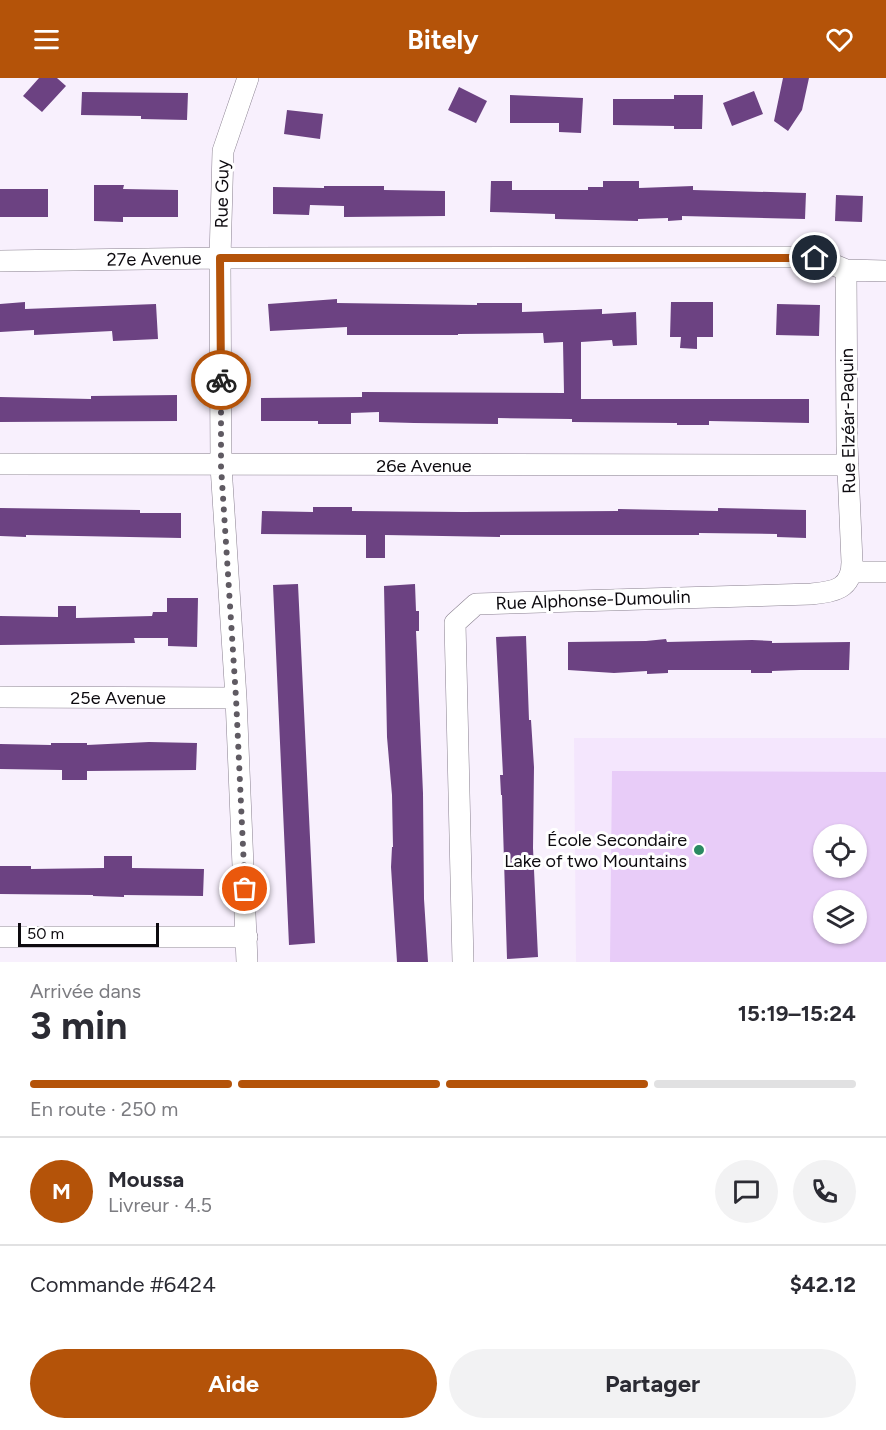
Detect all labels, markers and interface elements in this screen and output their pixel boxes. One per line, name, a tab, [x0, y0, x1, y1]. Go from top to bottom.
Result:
icon: menu	[30, 23, 63, 56]
text: Bitely	[407, 23, 479, 56]
icon: heart	[823, 23, 856, 56]
street label: Rue Guy	[210, 159, 234, 229]
pin	[789, 232, 840, 283]
icon: home	[798, 241, 831, 274]
street label: 27e Avenue	[106, 247, 202, 271]
street label: Rue Elzéar-Paquin	[836, 348, 860, 494]
courier	[191, 350, 251, 410]
icon: bike	[205, 364, 238, 397]
street label: 26e Avenue	[376, 455, 472, 477]
street label: Rue Alphonse-Dumoulin	[495, 586, 691, 614]
street label: 25e Avenue	[70, 687, 166, 709]
map controls	[813, 824, 867, 944]
button: locate	[813, 824, 867, 878]
place label: École Secondaire Lake of two Mountains	[504, 829, 687, 872]
marker: École Secondaire Lake of two Mountains	[692, 843, 706, 857]
pin	[219, 863, 270, 914]
icon: bag	[228, 872, 261, 905]
button: layers	[813, 890, 867, 944]
scale bar	[18, 920, 159, 948]
text: 50 m	[27, 924, 64, 943]
text: Arrivée dans	[30, 979, 141, 1003]
text: 15:19–15:24	[738, 1000, 856, 1027]
text: 3 min	[30, 1002, 127, 1049]
text: En route · 250 m	[30, 1097, 178, 1121]
button: chat	[715, 1160, 778, 1223]
button: phone	[793, 1160, 856, 1223]
text: Moussa	[108, 1166, 184, 1193]
text: M	[52, 1178, 71, 1205]
text: Livreur · 4.5	[108, 1193, 212, 1217]
text: Commande #6424	[30, 1271, 216, 1298]
text: $42.12	[790, 1271, 856, 1298]
button: Aide	[30, 1349, 437, 1418]
button: Partager	[449, 1349, 856, 1418]

